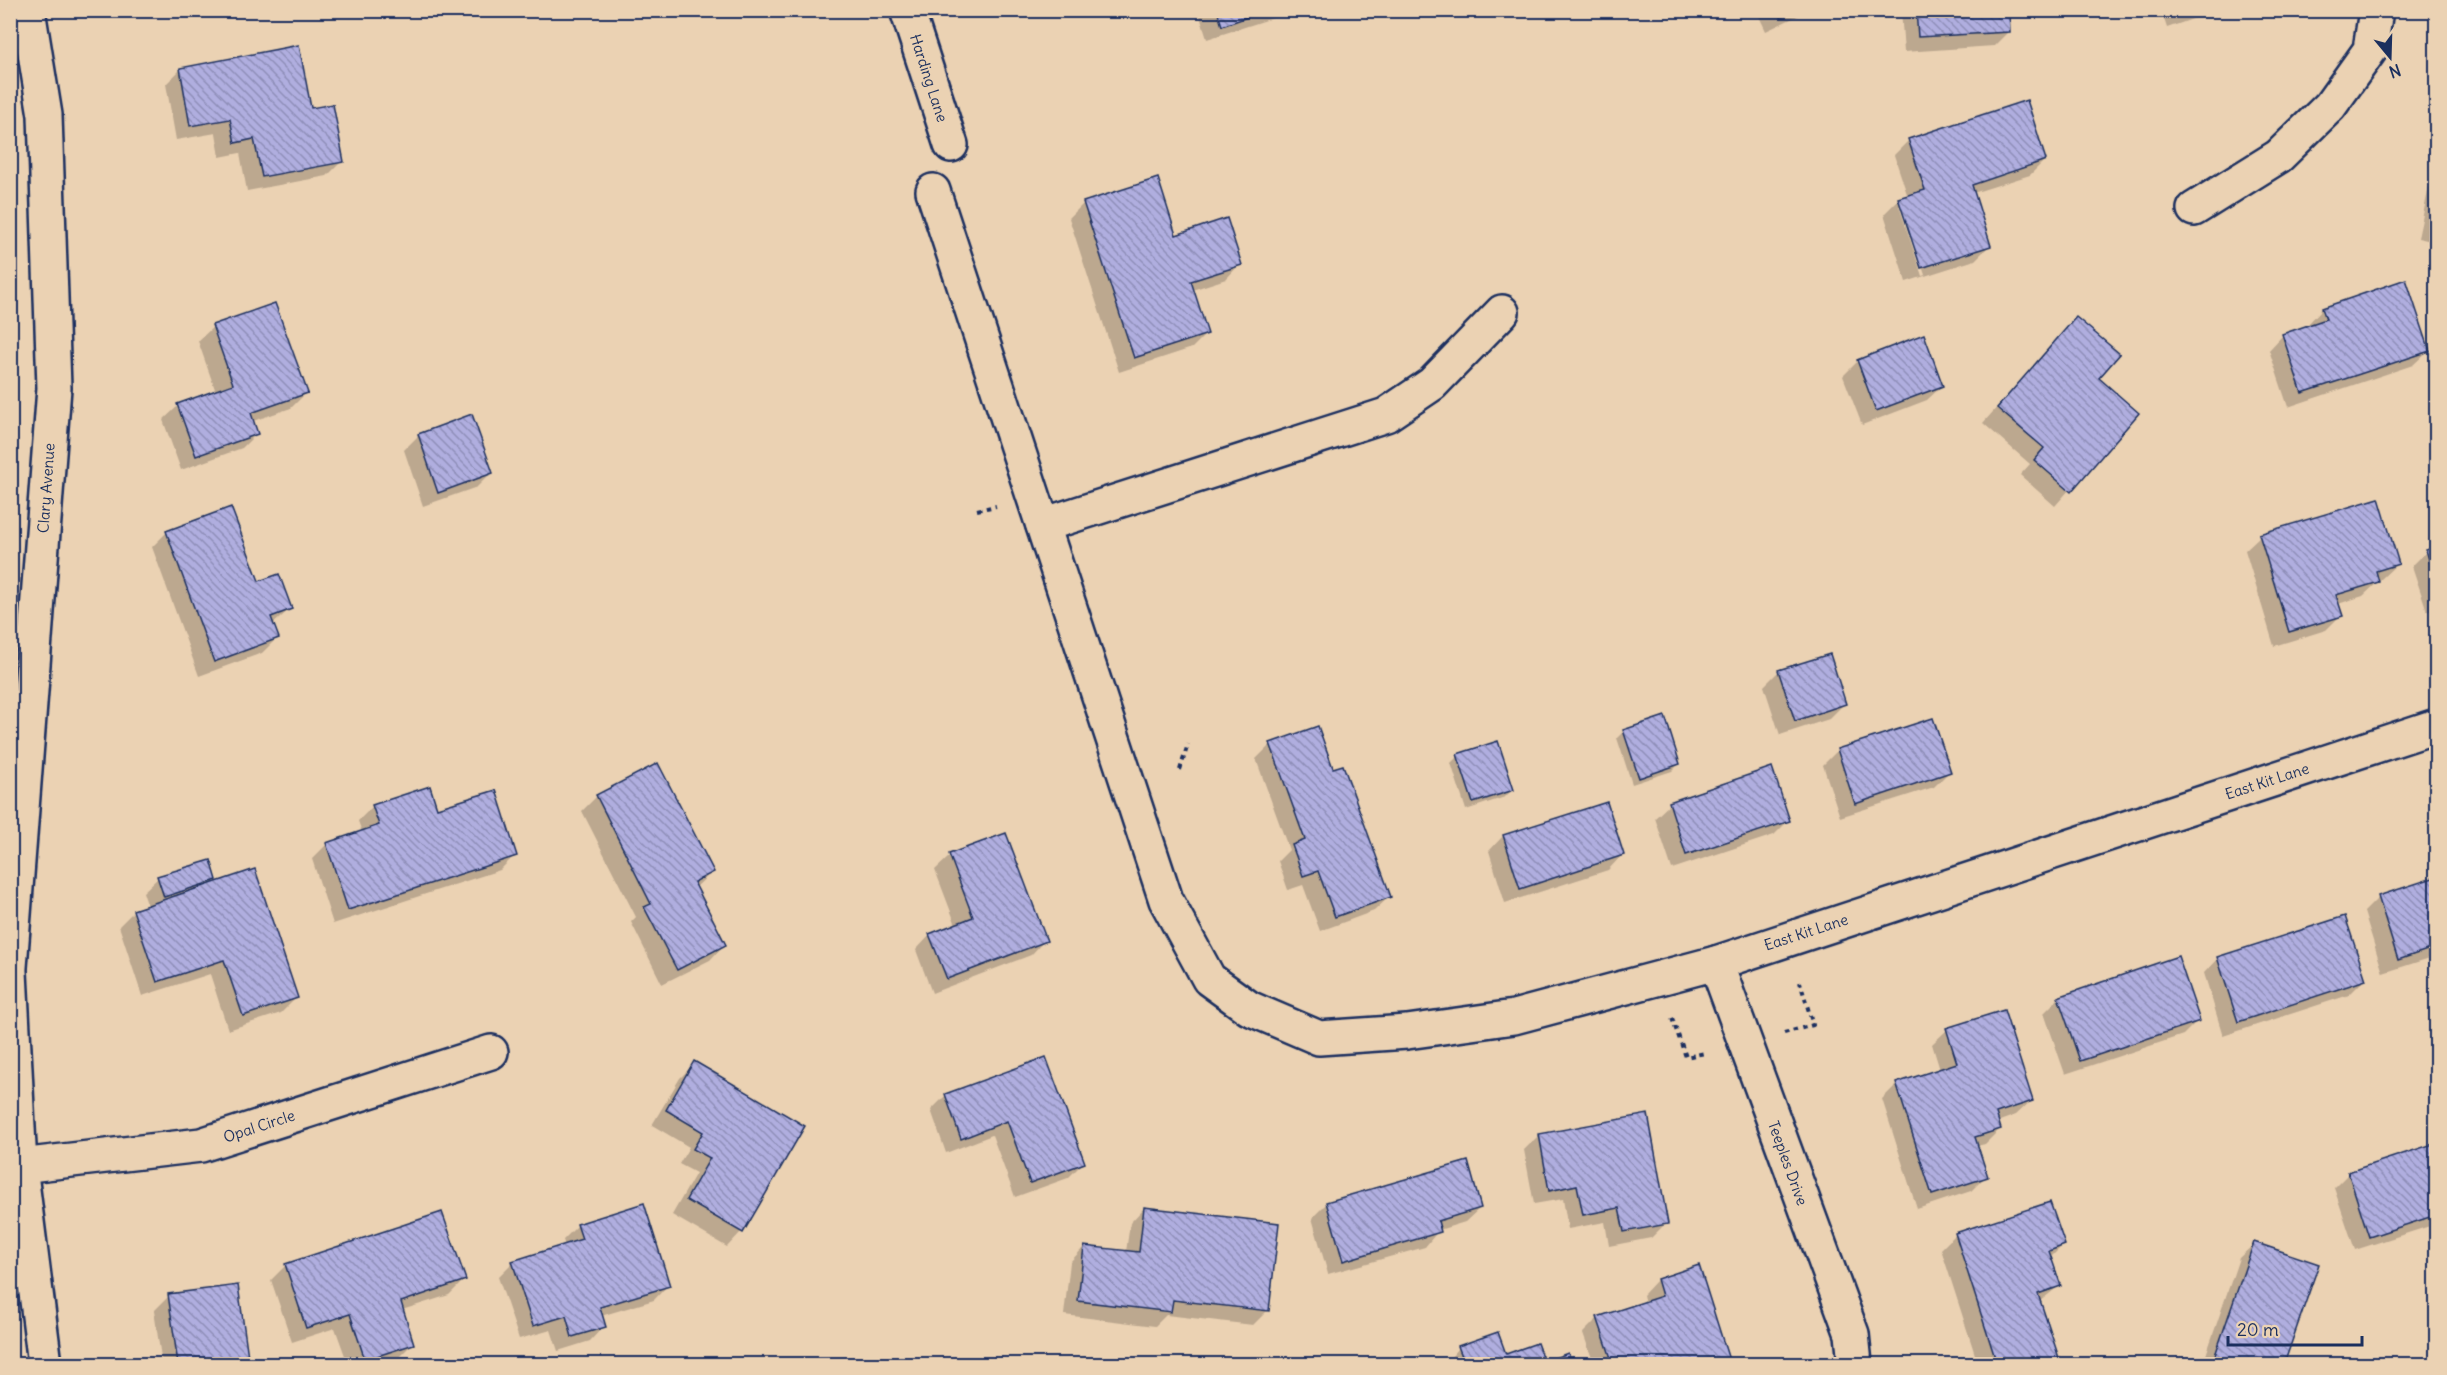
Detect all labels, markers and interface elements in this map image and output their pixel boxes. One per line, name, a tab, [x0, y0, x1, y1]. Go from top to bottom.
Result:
north arrow	[2360, 27, 2420, 87]
street label: Harding Lane	[906, 32, 952, 124]
text: N	[2386, 60, 2403, 82]
street label: Clary Avenue	[33, 442, 59, 534]
street label: East Kit Lane	[2223, 758, 2311, 804]
street label: East Kit Lane	[1762, 909, 1850, 955]
street label: Opal Circle	[221, 1106, 297, 1146]
street label: Teeples Drive	[1764, 1118, 1812, 1208]
scale bar	[2228, 1309, 2362, 1347]
text: 20 m	[2237, 1318, 2279, 1341]

